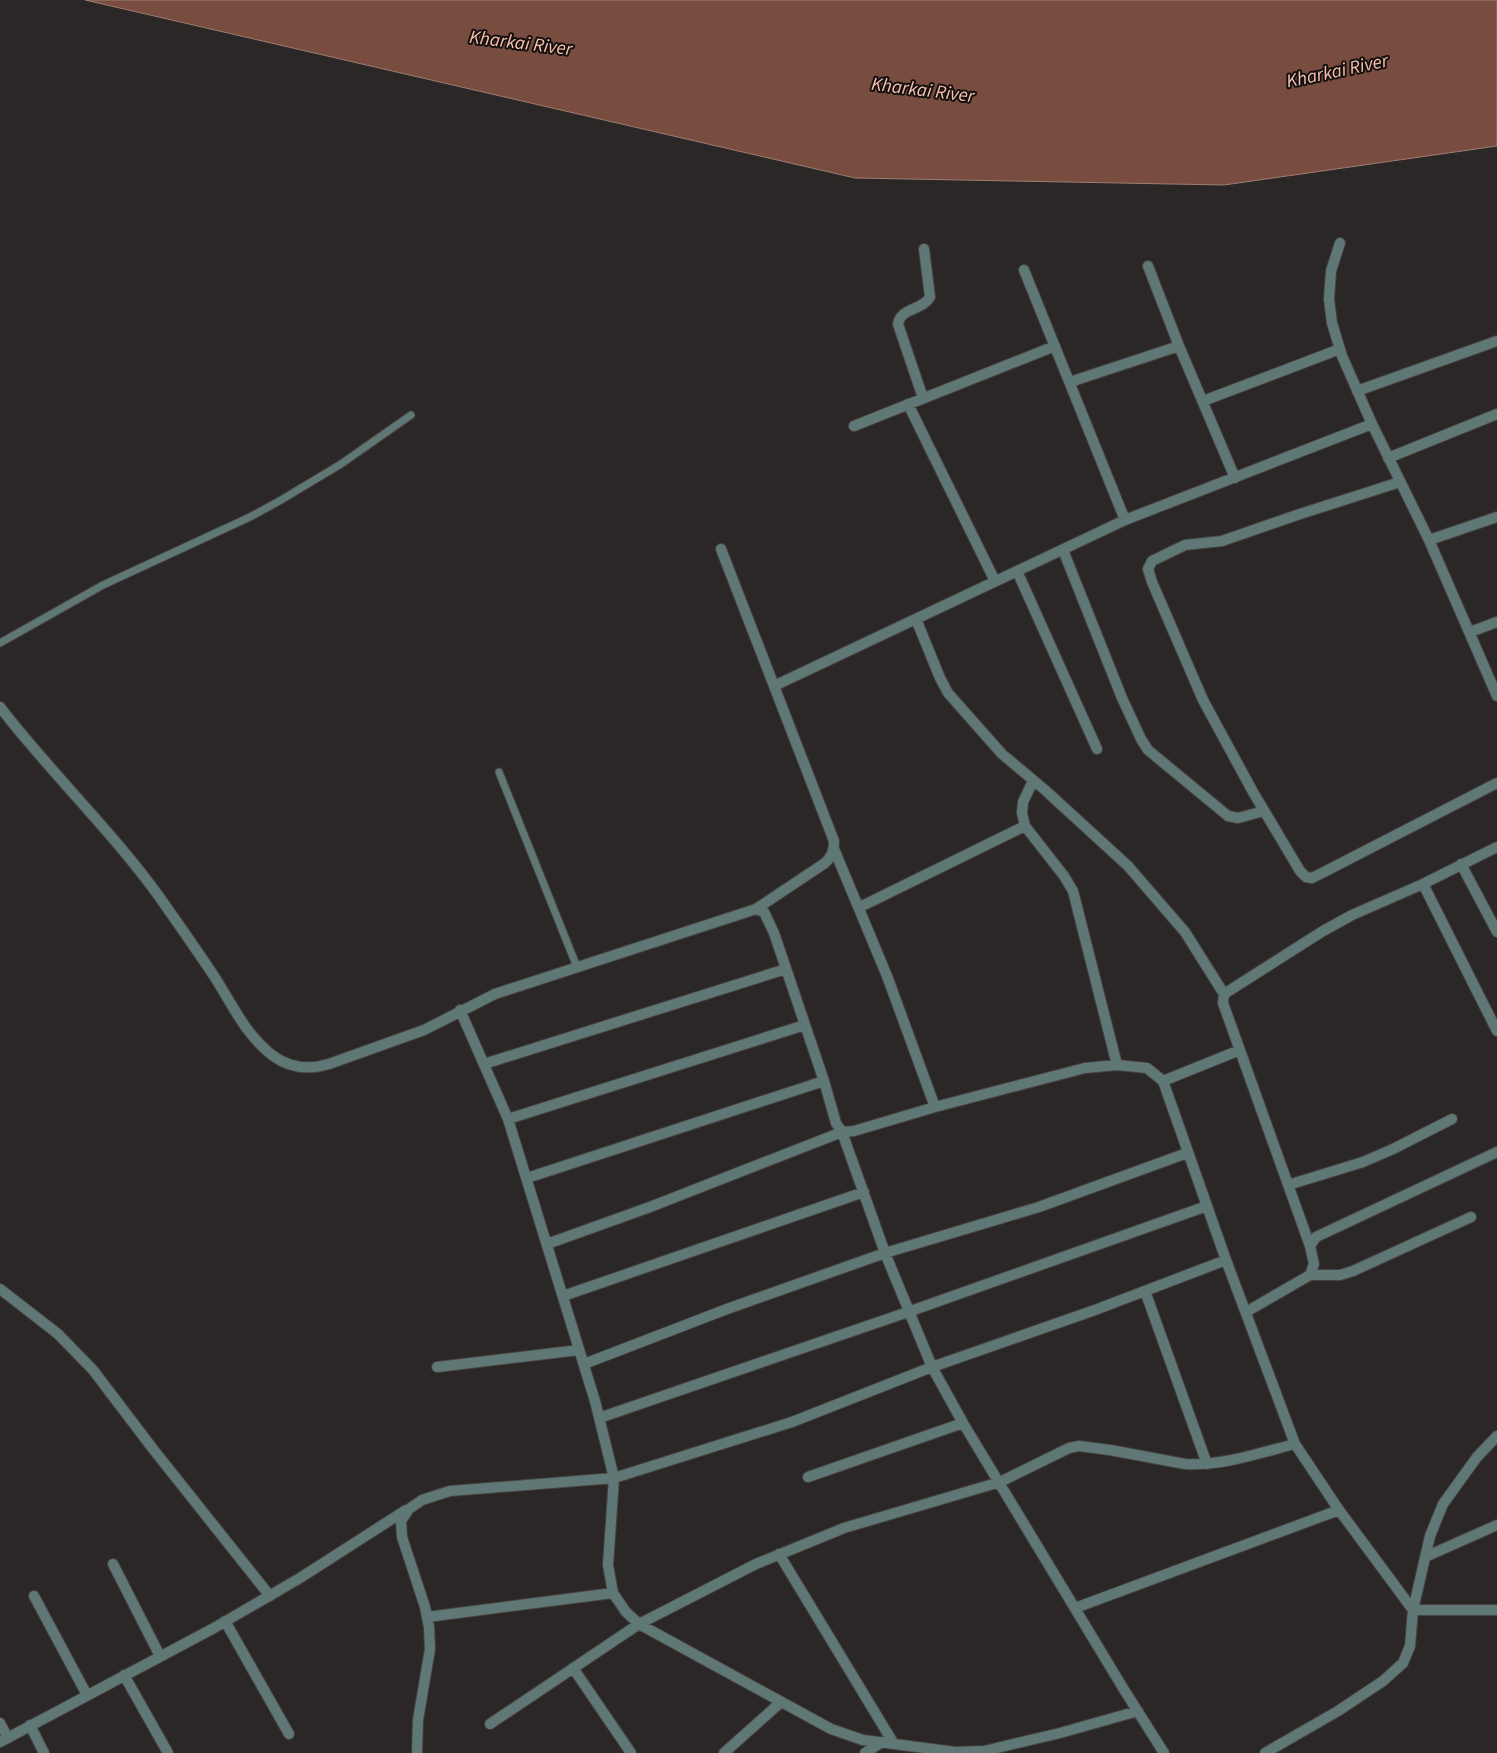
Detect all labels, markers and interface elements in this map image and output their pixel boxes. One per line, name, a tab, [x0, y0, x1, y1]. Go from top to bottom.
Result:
water label: Kharkai River	[468, 24, 575, 63]
water label: Kharkai River	[1284, 47, 1392, 95]
water label: Kharkai River	[870, 71, 977, 110]

